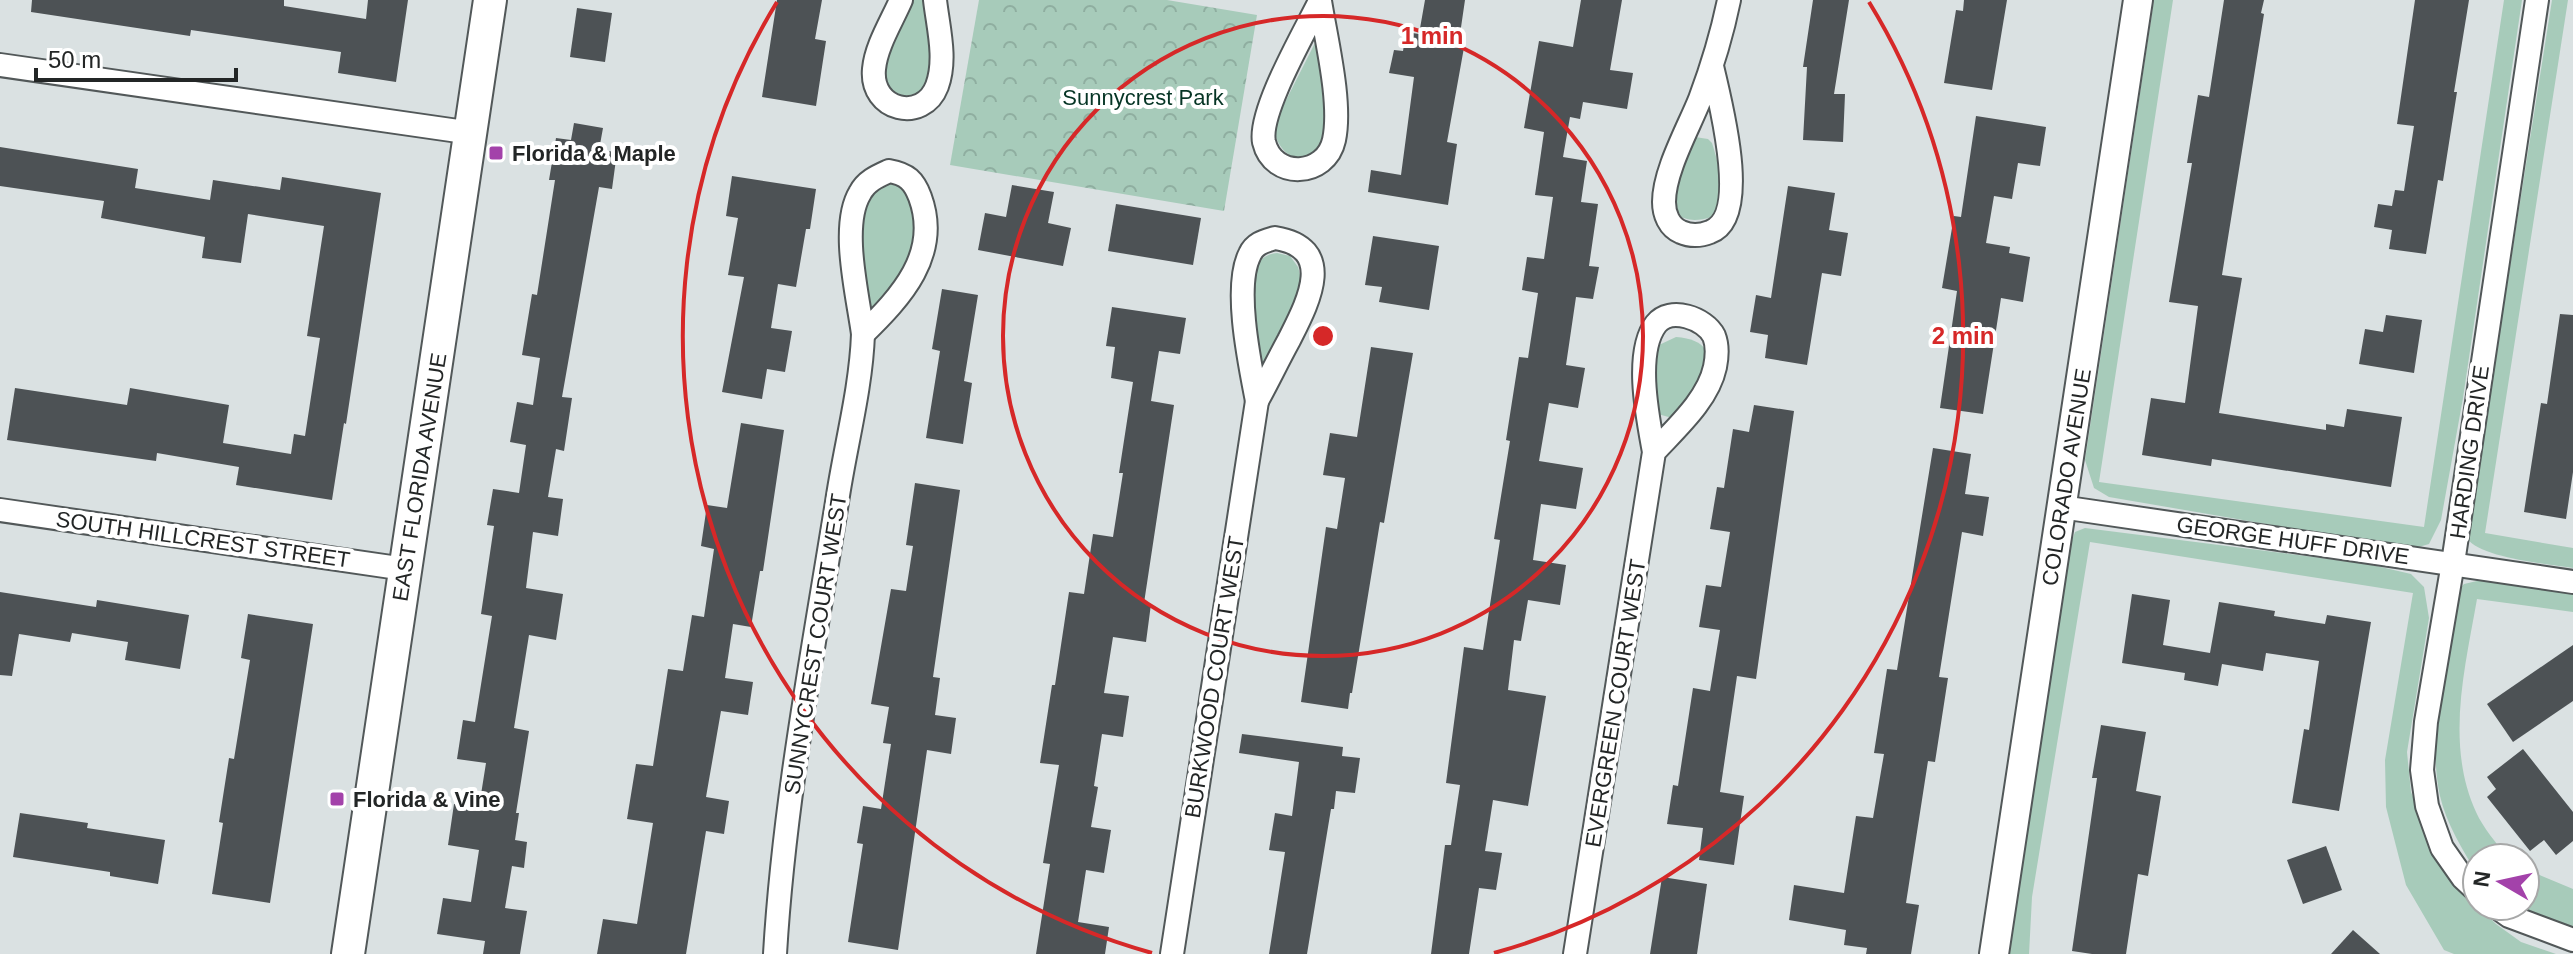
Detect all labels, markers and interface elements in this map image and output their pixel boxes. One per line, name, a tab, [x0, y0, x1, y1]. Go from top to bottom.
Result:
text: 1 min	[1401, 22, 1463, 49]
scale bar	[36, 32, 236, 82]
text: 50 m	[48, 46, 101, 73]
park label: Sunnycrest Park	[1062, 85, 1225, 110]
place label: Florida & Maple	[512, 141, 676, 166]
marker: Florida & Maple	[487, 144, 505, 162]
centre of rings	[1309, 322, 1337, 350]
text: 2 min	[1932, 322, 1994, 349]
street label: EAST FLORIDA AVENUE	[388, 351, 451, 603]
street label: HARDING DRIVE	[2445, 364, 2494, 540]
street label: COLORADO AVENUE	[2037, 367, 2096, 588]
street label: SUNNYCREST COURT WEST	[779, 492, 852, 796]
street label: SOUTH HILLCREST STREET	[54, 506, 352, 573]
street label: GEORGE HUFF DRIVE	[2175, 512, 2411, 569]
street label: BURKWOOD COURT WEST	[1180, 534, 1249, 820]
street label: EVERGREEN COURT WEST	[1580, 557, 1651, 849]
place label: Florida & Vine	[353, 787, 501, 812]
marker: Florida & Vine	[328, 790, 346, 808]
north arrow	[2461, 842, 2541, 922]
text: N	[2468, 869, 2495, 889]

